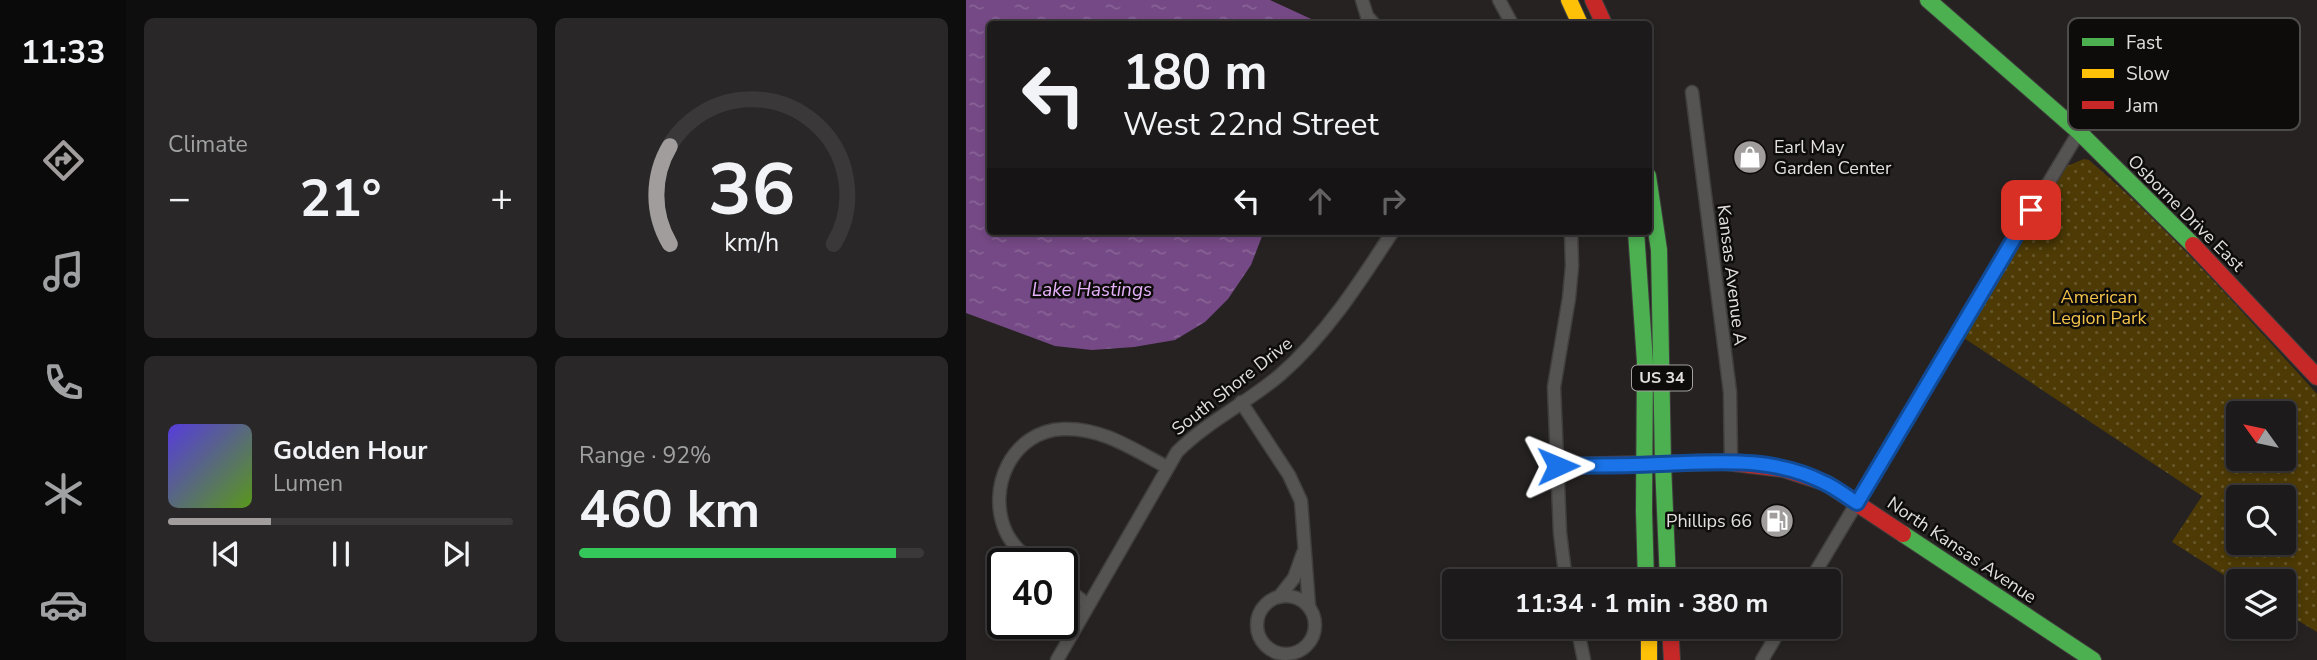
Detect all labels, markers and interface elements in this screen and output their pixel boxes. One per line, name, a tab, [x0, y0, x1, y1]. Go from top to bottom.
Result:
legend	[2068, 18, 2300, 130]
text: Fast	[2126, 30, 2162, 56]
text: 11:33	[21, 31, 105, 74]
text: 180 m	[1123, 39, 1267, 106]
icon: left	[1008, 49, 1099, 140]
text: Slow	[2126, 61, 2170, 87]
text: Jam	[2125, 93, 2159, 119]
text: West 22nd Street	[1123, 103, 1379, 146]
text: Climate	[168, 129, 248, 160]
place label: Earl May Garden Center	[1774, 135, 1892, 180]
icon: directions	[39, 136, 88, 185]
shop icon: Earl May Garden Center	[1731, 138, 1769, 176]
text: 36	[708, 140, 795, 240]
street label: Osborne Drive East	[2122, 149, 2250, 277]
text: 21°	[299, 163, 382, 234]
text: −	[168, 173, 191, 224]
text: +	[490, 173, 513, 224]
pin	[2001, 180, 2061, 240]
icon: left	[1228, 182, 1266, 220]
icon: ahead	[1301, 182, 1339, 220]
icon: right	[1374, 182, 1412, 220]
icon: arrive	[2012, 191, 2050, 229]
street label: Kansas Avenue A	[1711, 203, 1753, 347]
text: km/h	[724, 226, 779, 260]
icon: music	[39, 247, 88, 296]
water label: Lake Hastings	[1032, 277, 1152, 303]
park label: American Legion Park	[2052, 285, 2147, 330]
street label: South Shore Drive	[1167, 331, 1297, 441]
icon: phone	[39, 358, 88, 407]
road number: US 34	[1632, 366, 1692, 390]
north arrow	[2226, 401, 2296, 471]
map controls	[2226, 401, 2296, 639]
position arrow	[1521, 429, 1595, 503]
text: Golden Hour	[273, 433, 428, 468]
text: Range · 92%	[579, 440, 711, 471]
text: Lumen	[273, 468, 343, 499]
icon: climate	[39, 469, 88, 518]
text: 460 km	[579, 474, 760, 545]
button: search	[2226, 485, 2296, 555]
street label: North Kansas Avenue	[1883, 491, 2041, 609]
fuel station icon: Phillips 66	[1758, 502, 1796, 540]
place label: Phillips 66	[1666, 509, 1752, 533]
icon: previous	[207, 535, 245, 573]
icon: pause	[322, 535, 360, 573]
icon: next	[437, 535, 475, 573]
speed limit sign: 40	[987, 548, 1078, 639]
button: layers	[2226, 569, 2296, 639]
icon: car	[39, 580, 88, 629]
text: 11:34 · 1 min · 380 m	[1515, 586, 1768, 621]

